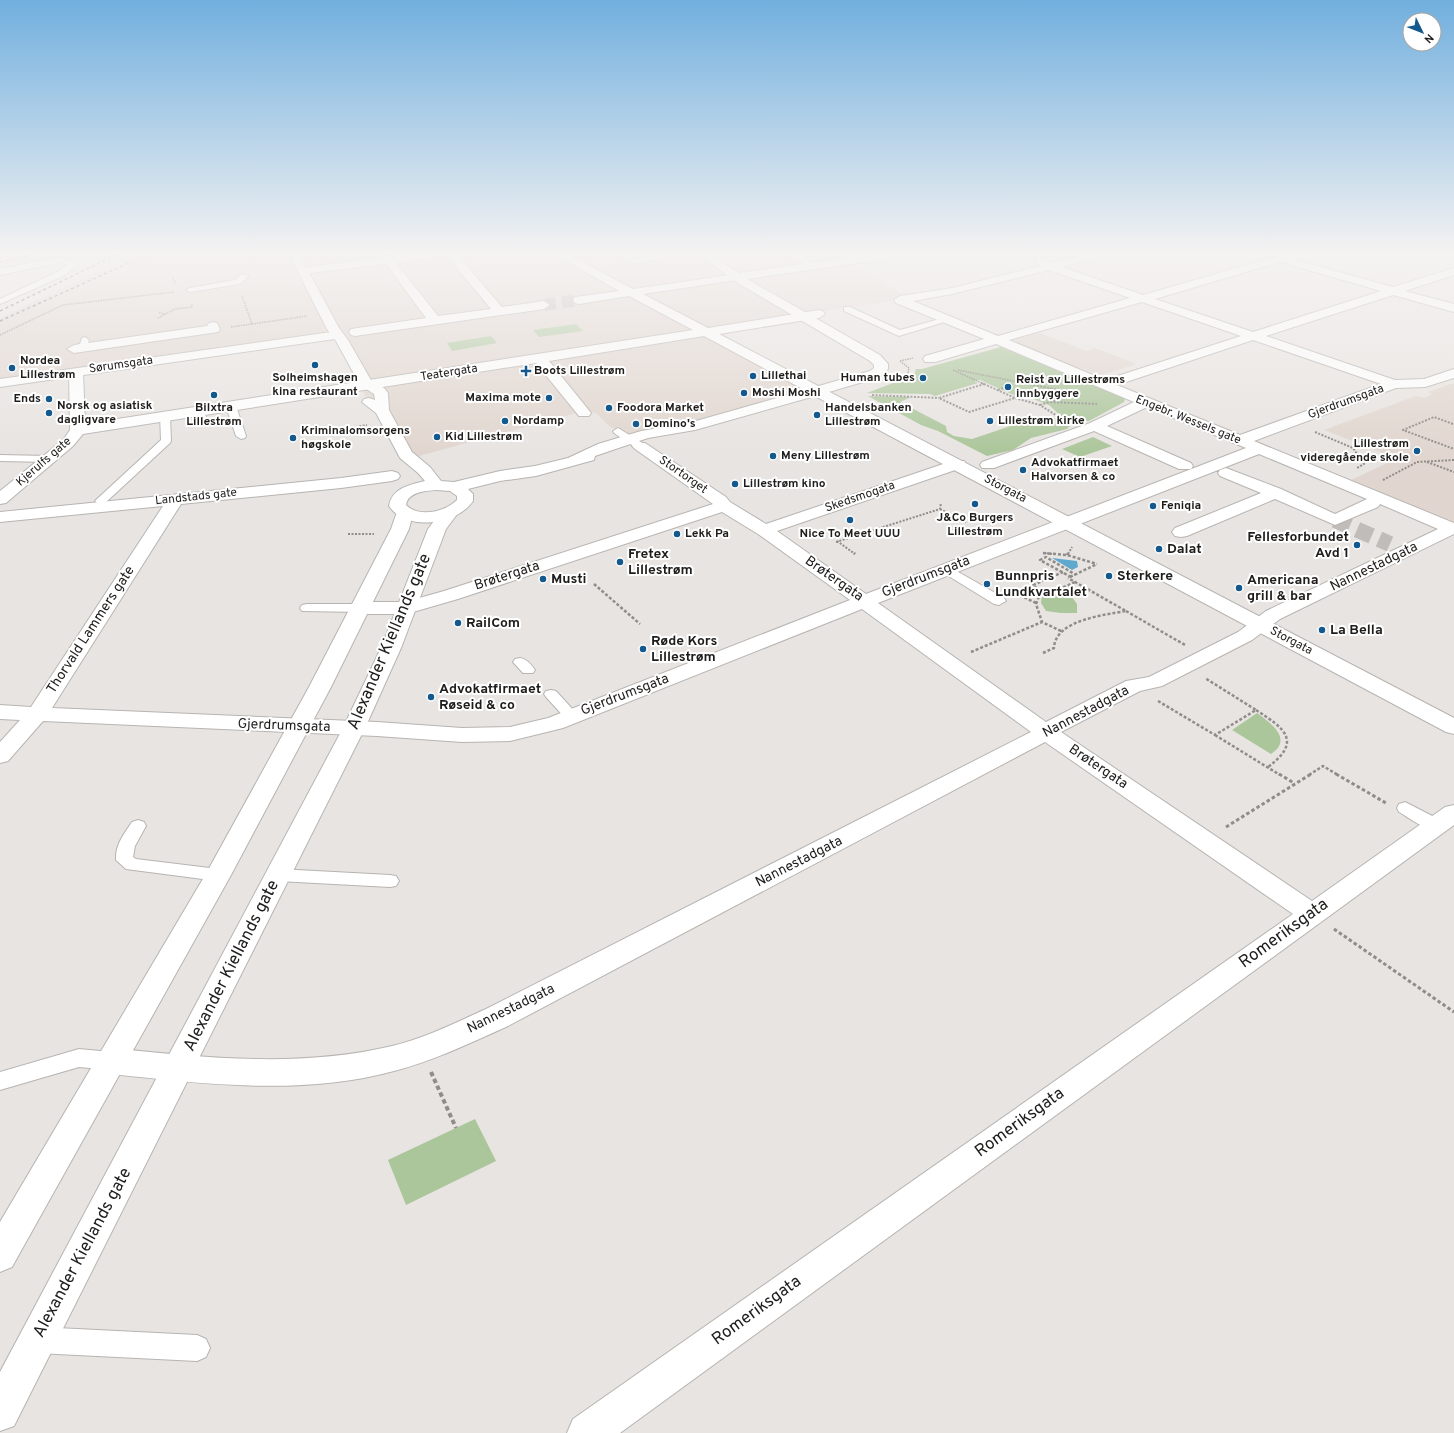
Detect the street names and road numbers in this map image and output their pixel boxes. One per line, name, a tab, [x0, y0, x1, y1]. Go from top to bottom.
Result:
street label: Sørumsgata	[88, 353, 154, 377]
street label: Teatergata	[419, 361, 479, 385]
street label: Gjerdrumsgata	[1306, 381, 1386, 423]
street label: Engebr. Wessels gate	[1133, 391, 1243, 449]
street label: Kjerulfs gate	[13, 434, 75, 490]
street label: Stortorget	[655, 452, 711, 498]
street label: Storgata	[981, 471, 1029, 507]
street label: Skedsmogata	[823, 478, 897, 516]
street label: Landstads gate	[154, 485, 238, 509]
street label: Nannestadgata	[1327, 538, 1421, 596]
street label: Alexander Kiellands gate	[343, 551, 437, 733]
street label: Gjerdrumsgata	[880, 552, 972, 602]
street label: Brøtergata	[801, 553, 867, 605]
street label: Brøtergata	[472, 557, 542, 595]
street label: Thorvald Lammers gate	[43, 563, 139, 697]
street label: Storgata	[1267, 623, 1315, 659]
street label: Gjerdrumsgata	[579, 670, 671, 720]
street label: Nannestadgata	[1040, 682, 1132, 742]
street label: Gjerdrumsgata	[237, 716, 331, 736]
street label: Brøtergata	[1065, 741, 1131, 793]
street label: Nannestadgata	[753, 833, 845, 891]
street label: Alexander Kiellands gate	[179, 877, 285, 1055]
street label: Romeriksgata	[1235, 894, 1333, 974]
street label: Nannestadgata	[464, 980, 558, 1038]
street label: Romeriksgata	[971, 1083, 1069, 1163]
street label: Alexander Kiellands gate	[29, 1164, 137, 1342]
street label: Romeriksgata	[708, 1271, 806, 1351]

